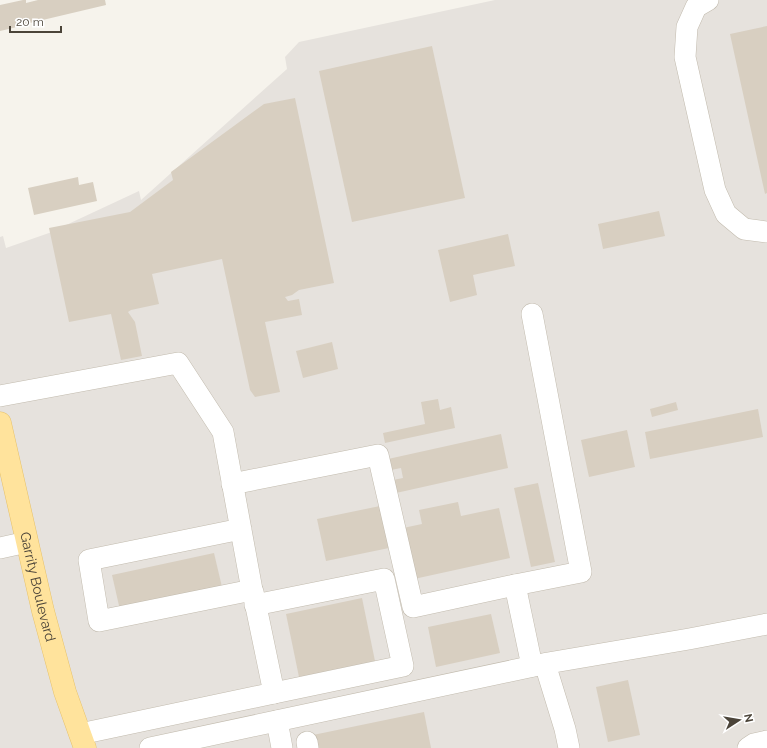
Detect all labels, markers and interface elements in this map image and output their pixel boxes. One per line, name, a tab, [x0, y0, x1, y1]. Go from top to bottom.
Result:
scale bar	[10, 8, 61, 34]
text: 20 m	[16, 15, 44, 29]
street label: Garrity Boulevard	[17, 530, 59, 643]
north arrow	[719, 700, 759, 740]
text: N	[741, 713, 756, 723]

